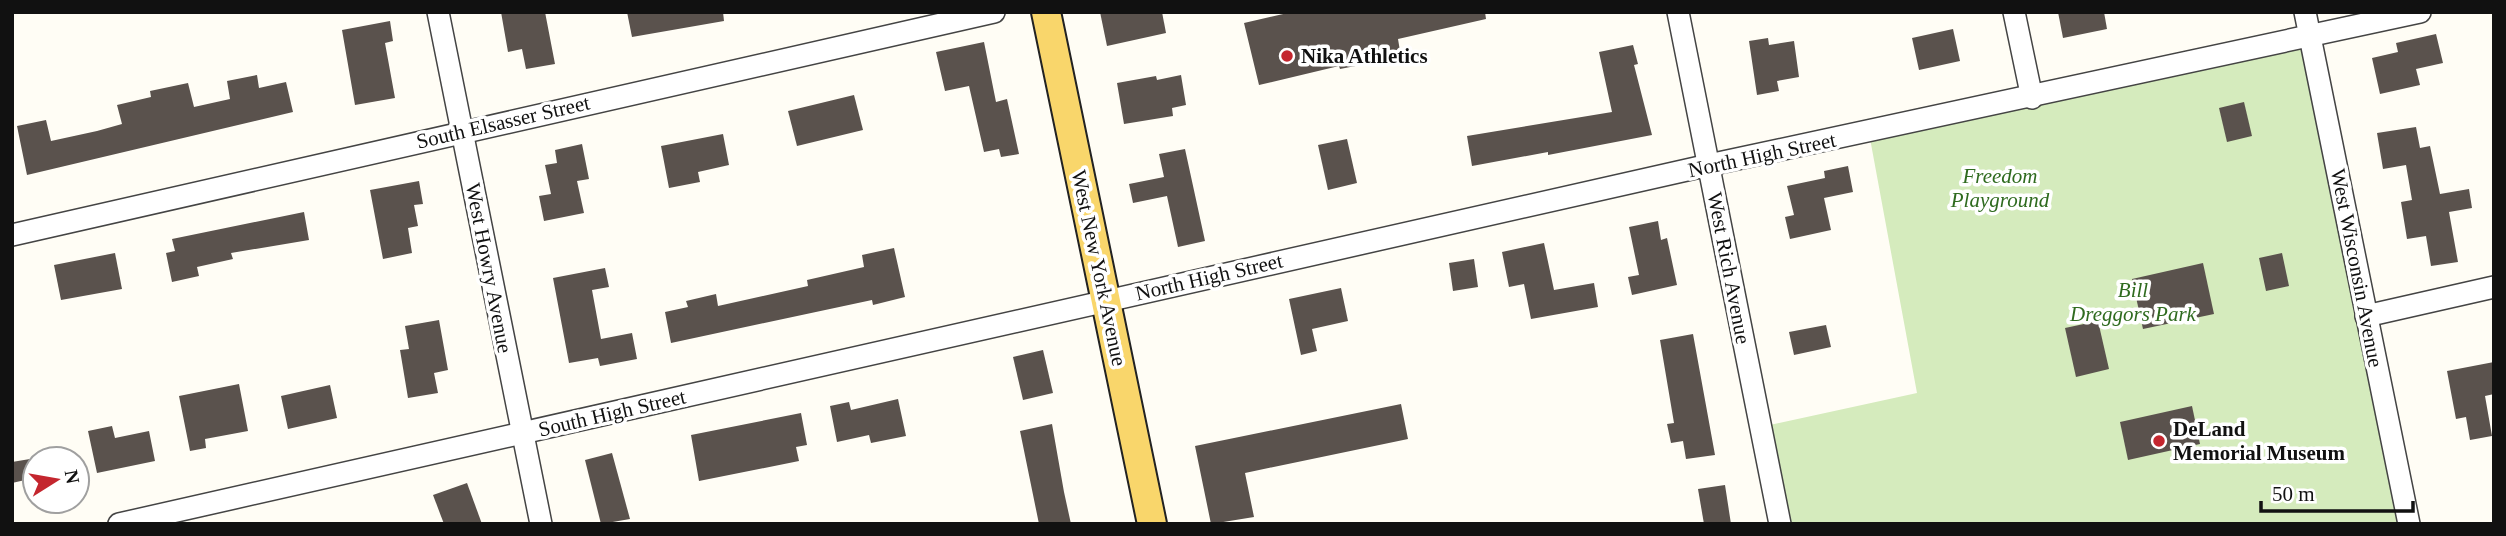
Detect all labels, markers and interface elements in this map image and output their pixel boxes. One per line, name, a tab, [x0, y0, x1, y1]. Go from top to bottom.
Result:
place label: Nika Athletics	[1301, 44, 1428, 68]
marker: Nika Athletics	[1279, 48, 1295, 64]
street label: South Elsasser Street	[414, 90, 592, 154]
street label: North High Street	[1686, 128, 1838, 182]
park label: Freedom Playground	[1950, 164, 2050, 212]
street label: West Wisconsin Avenue	[2326, 167, 2388, 369]
street label: West New York Avenue	[1066, 168, 1132, 368]
street label: West Howry Avenue	[461, 181, 517, 355]
street label: West Rich Avenue	[1703, 190, 1755, 346]
street label: North High Street	[1133, 248, 1285, 306]
park label: Bill Dreggors Park	[2069, 278, 2197, 326]
street label: South High Street	[536, 384, 688, 442]
place label: DeLand Memorial Museum	[2173, 417, 2346, 465]
marker: DeLand Memorial Museum	[2151, 433, 2167, 449]
north arrow	[21, 445, 91, 515]
text: N	[61, 468, 84, 486]
scale bar	[2261, 470, 2413, 514]
text: 50 m	[2272, 482, 2315, 506]

